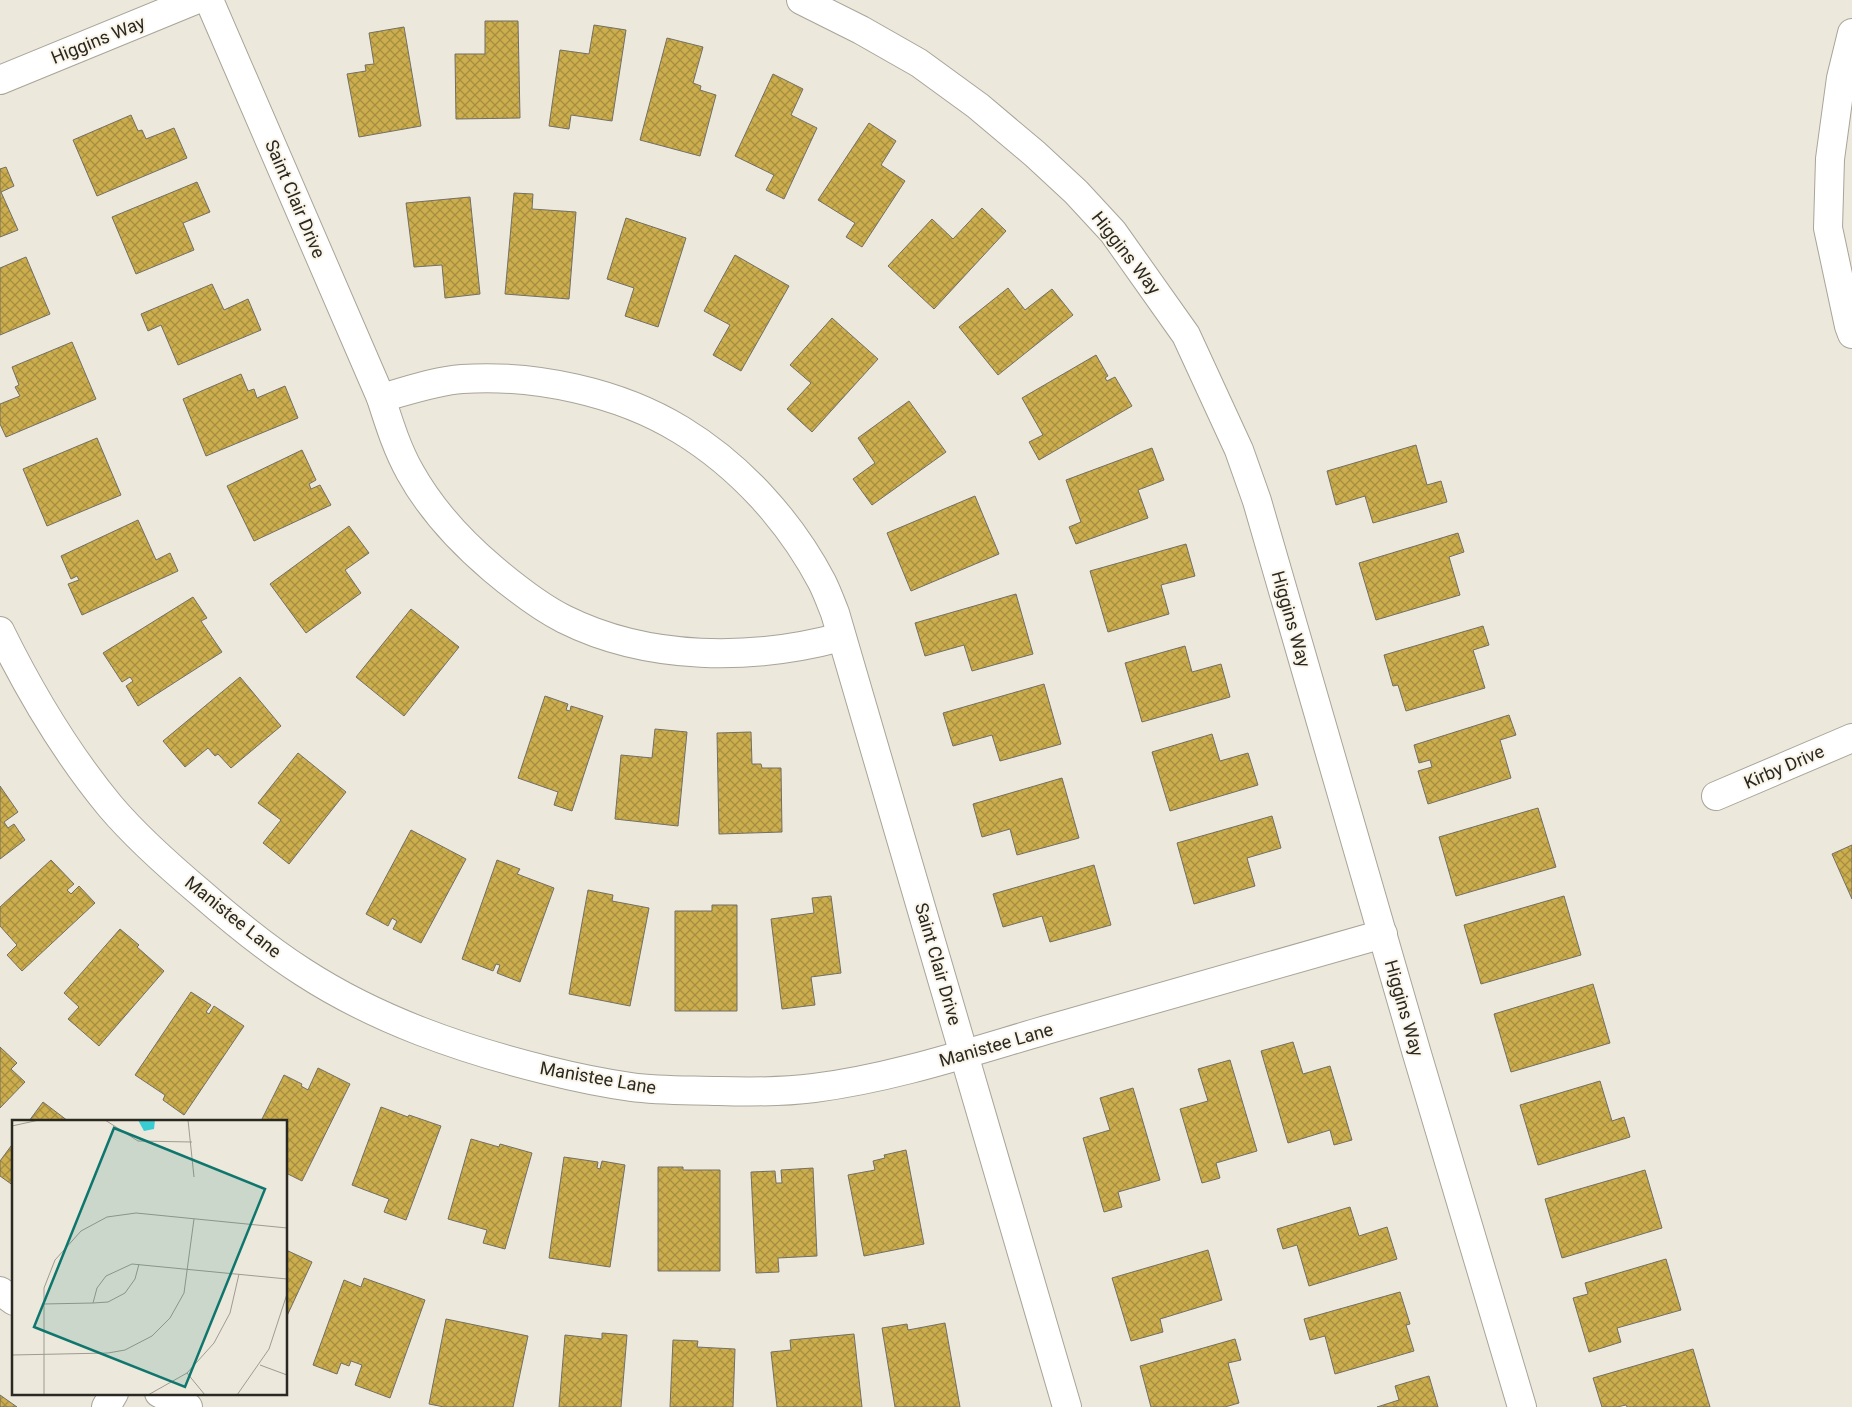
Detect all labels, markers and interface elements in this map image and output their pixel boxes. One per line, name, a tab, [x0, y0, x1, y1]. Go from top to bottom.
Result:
street label: Higgins Way	[48, 11, 148, 68]
street label: Saint Clair Drive	[261, 137, 330, 261]
street label: Higgins Way	[1088, 207, 1166, 299]
street label: Higgins Way	[1268, 568, 1315, 670]
street label: Kirby Drive	[1740, 740, 1827, 793]
street label: Manistee Lane	[181, 871, 286, 962]
street label: Saint Clair Drive	[911, 900, 966, 1028]
street label: Higgins Way	[1381, 957, 1428, 1059]
street label: Manistee Lane	[936, 1018, 1055, 1071]
street label: Manistee Lane	[538, 1057, 658, 1098]
inset map	[12, 1120, 288, 1394]

